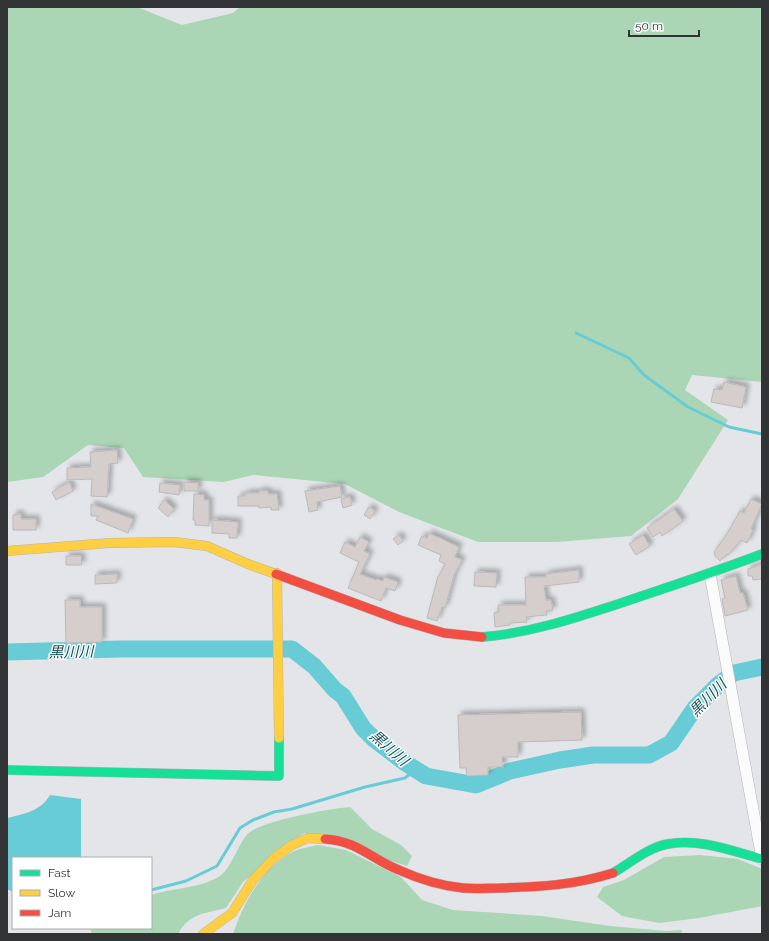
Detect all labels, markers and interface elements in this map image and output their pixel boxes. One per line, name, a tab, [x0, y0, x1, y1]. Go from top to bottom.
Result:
scale bar	[629, 12, 699, 38]
text: 50 m	[635, 19, 663, 33]
water label: 黒川川	[48, 643, 96, 661]
water label: 黒川川	[686, 674, 732, 720]
water label: 黒川川	[366, 726, 413, 771]
legend	[12, 857, 152, 929]
text: Fast	[48, 866, 71, 880]
text: Slow	[48, 886, 75, 900]
text: Jam	[48, 906, 71, 920]

